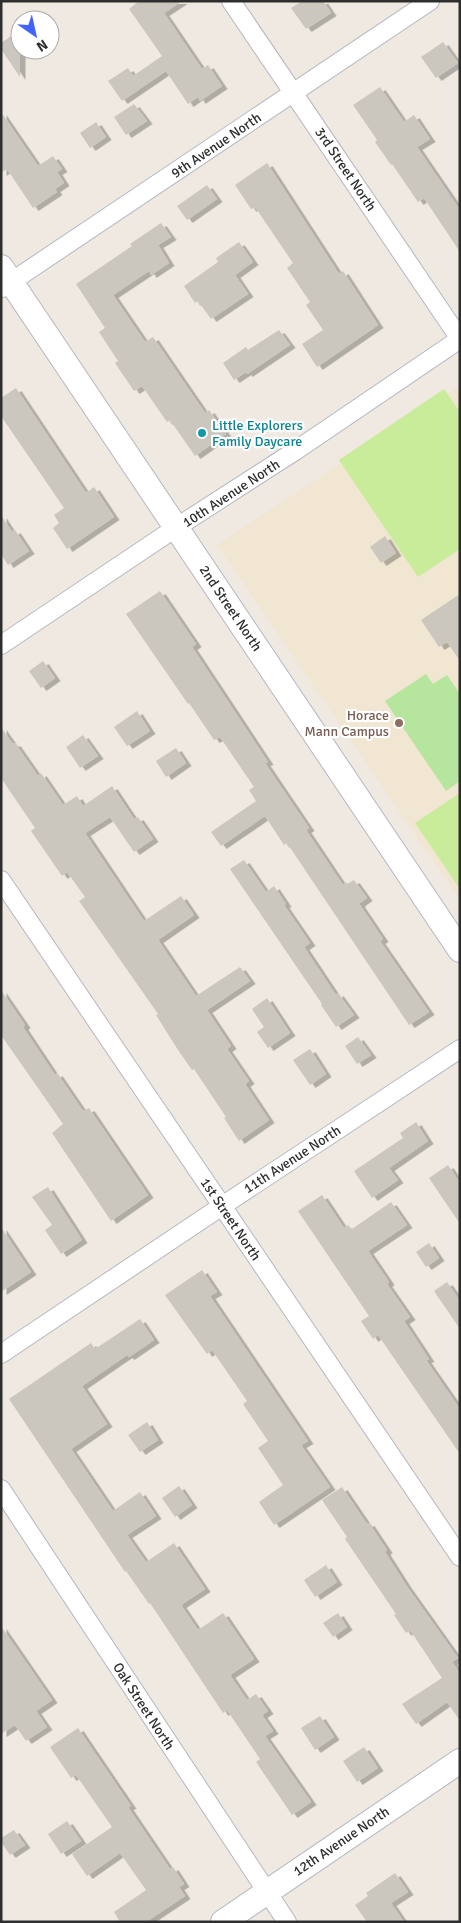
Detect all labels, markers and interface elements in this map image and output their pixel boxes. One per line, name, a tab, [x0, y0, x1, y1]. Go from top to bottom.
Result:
north arrow	[10, 10, 60, 60]
text: N	[33, 36, 51, 55]
street label: 9th Avenue North	[168, 109, 264, 182]
street label: 3rd Street North	[311, 124, 380, 214]
place label: Little Explorers Family Daycare	[212, 417, 303, 450]
marker: Little Explorers Family Daycare	[196, 427, 208, 439]
street label: 10th Avenue North	[180, 456, 283, 531]
street label: 2nd Street North	[196, 562, 266, 654]
place label: Horace Mann Campus	[304, 707, 389, 740]
marker: Horace Mann Campus	[393, 717, 405, 729]
street label: 11th Avenue North	[241, 1122, 344, 1197]
street label: 1st Street North	[197, 1175, 264, 1264]
street label: Oak Street North	[109, 1659, 178, 1753]
street label: 12th Avenue North	[290, 1803, 393, 1880]

